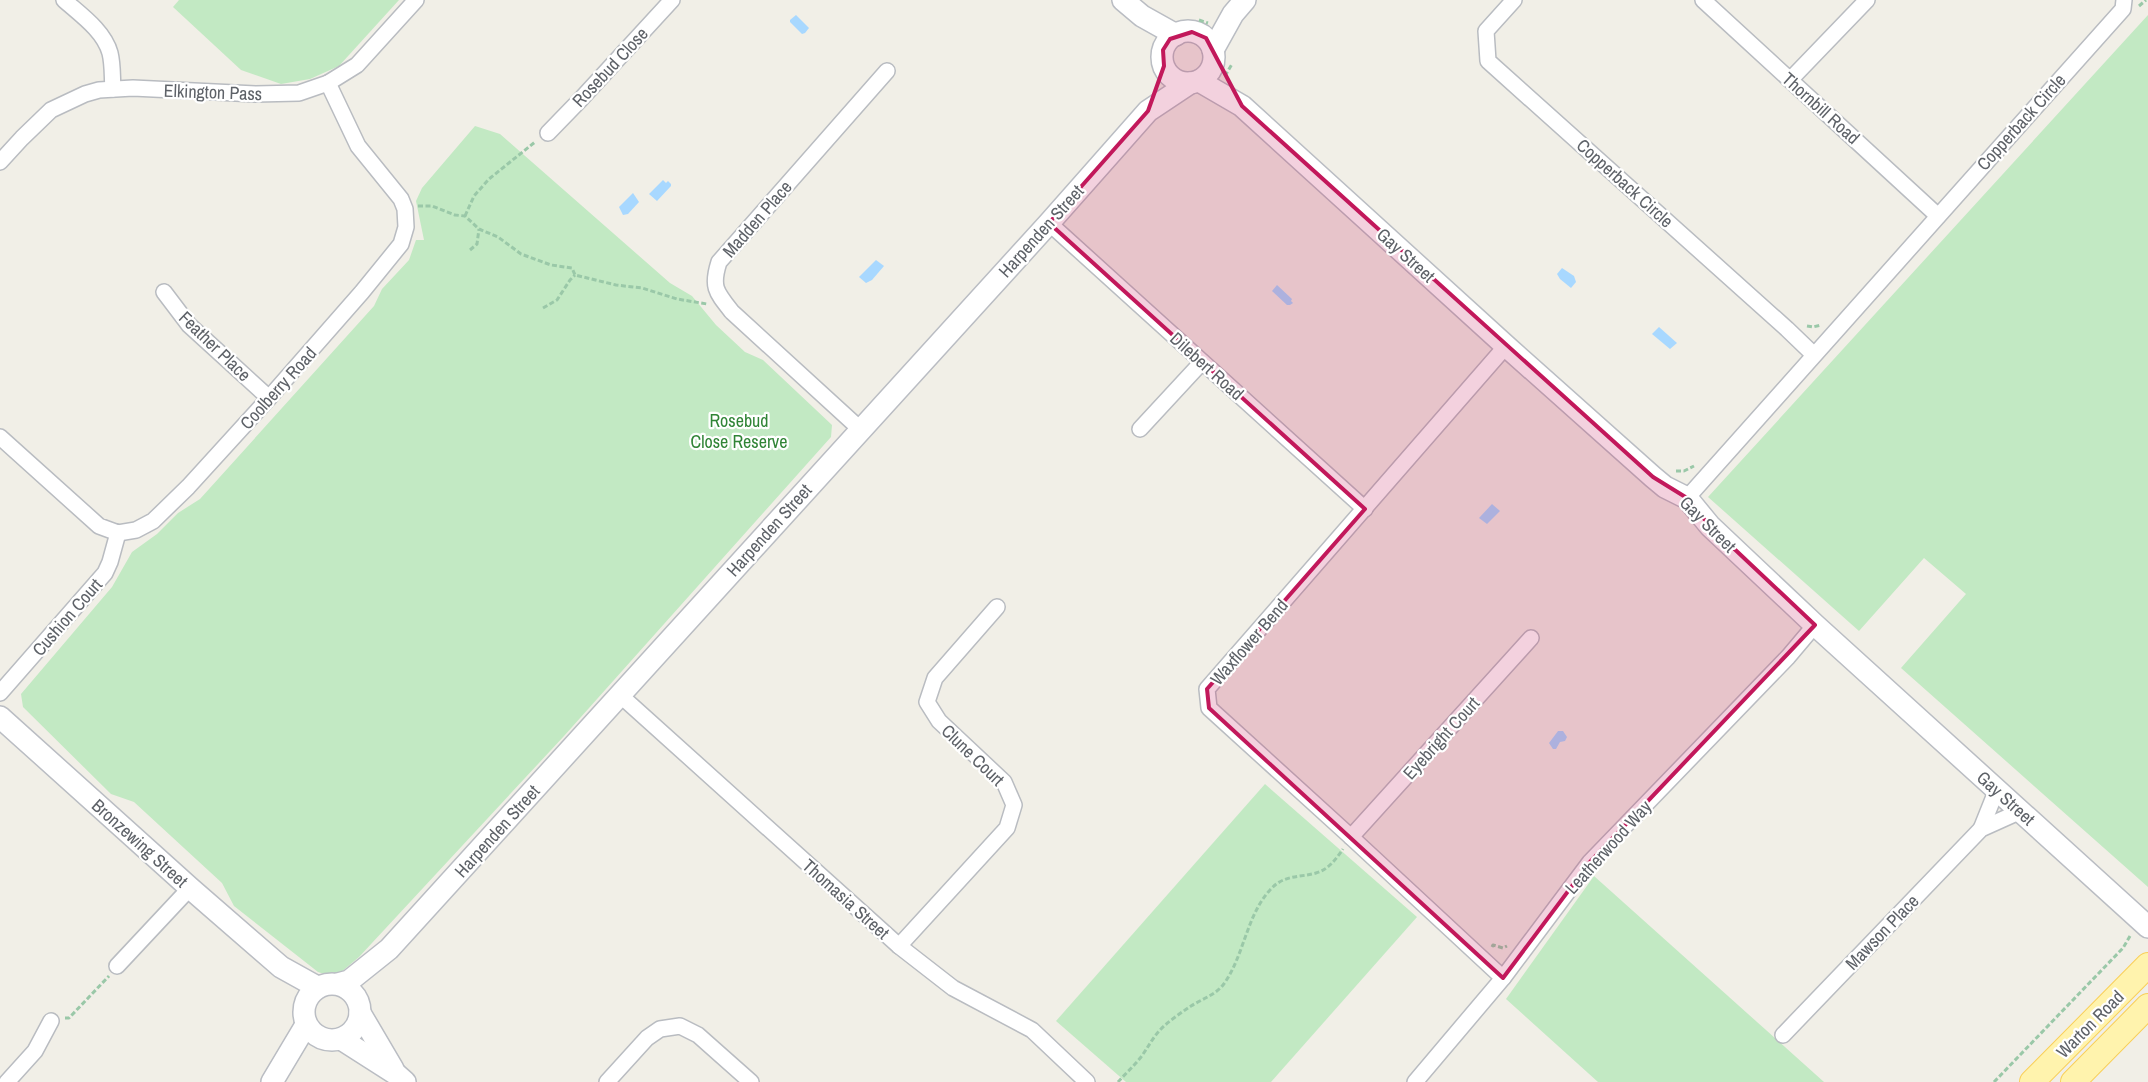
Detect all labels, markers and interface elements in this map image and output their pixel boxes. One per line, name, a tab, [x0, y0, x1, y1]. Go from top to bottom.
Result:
street label: Rosebud Close	[566, 22, 654, 112]
street label: Thornbill Road	[1777, 66, 1865, 150]
street label: Copperback Circle	[1971, 68, 2071, 176]
street label: Elkington Pass	[163, 78, 263, 106]
street label: Copperback Circle	[1571, 133, 1679, 233]
street label: Madden Place	[717, 175, 797, 263]
street label: Harpenden Street	[993, 179, 1089, 283]
street label: Gay Street	[1371, 222, 1441, 288]
street label: Feather Place	[174, 305, 256, 387]
street label: Dilebert Road	[1165, 326, 1249, 406]
street label: Coolberry Road	[234, 341, 322, 435]
park label: Rosebud Close Reserve	[691, 408, 787, 454]
street label: Harpenden Street	[721, 478, 817, 582]
street label: Gay Street	[1674, 490, 1742, 558]
street label: Cushion Court	[26, 573, 108, 661]
street label: Waxflower Bend	[1204, 593, 1294, 691]
street label: Eyebright Court	[1397, 691, 1485, 785]
street label: Clune Court	[936, 719, 1010, 791]
street label: Gay Street	[1971, 765, 2041, 831]
street label: Harpenden Street	[449, 779, 545, 883]
street label: Bronzewing Street	[87, 793, 193, 893]
street label: Leatherwood Way	[1559, 794, 1657, 899]
street label: Thomasia Street	[797, 853, 895, 945]
street label: Mawson Place	[1840, 889, 1924, 975]
street label: Warton Road	[2051, 985, 2129, 1063]

